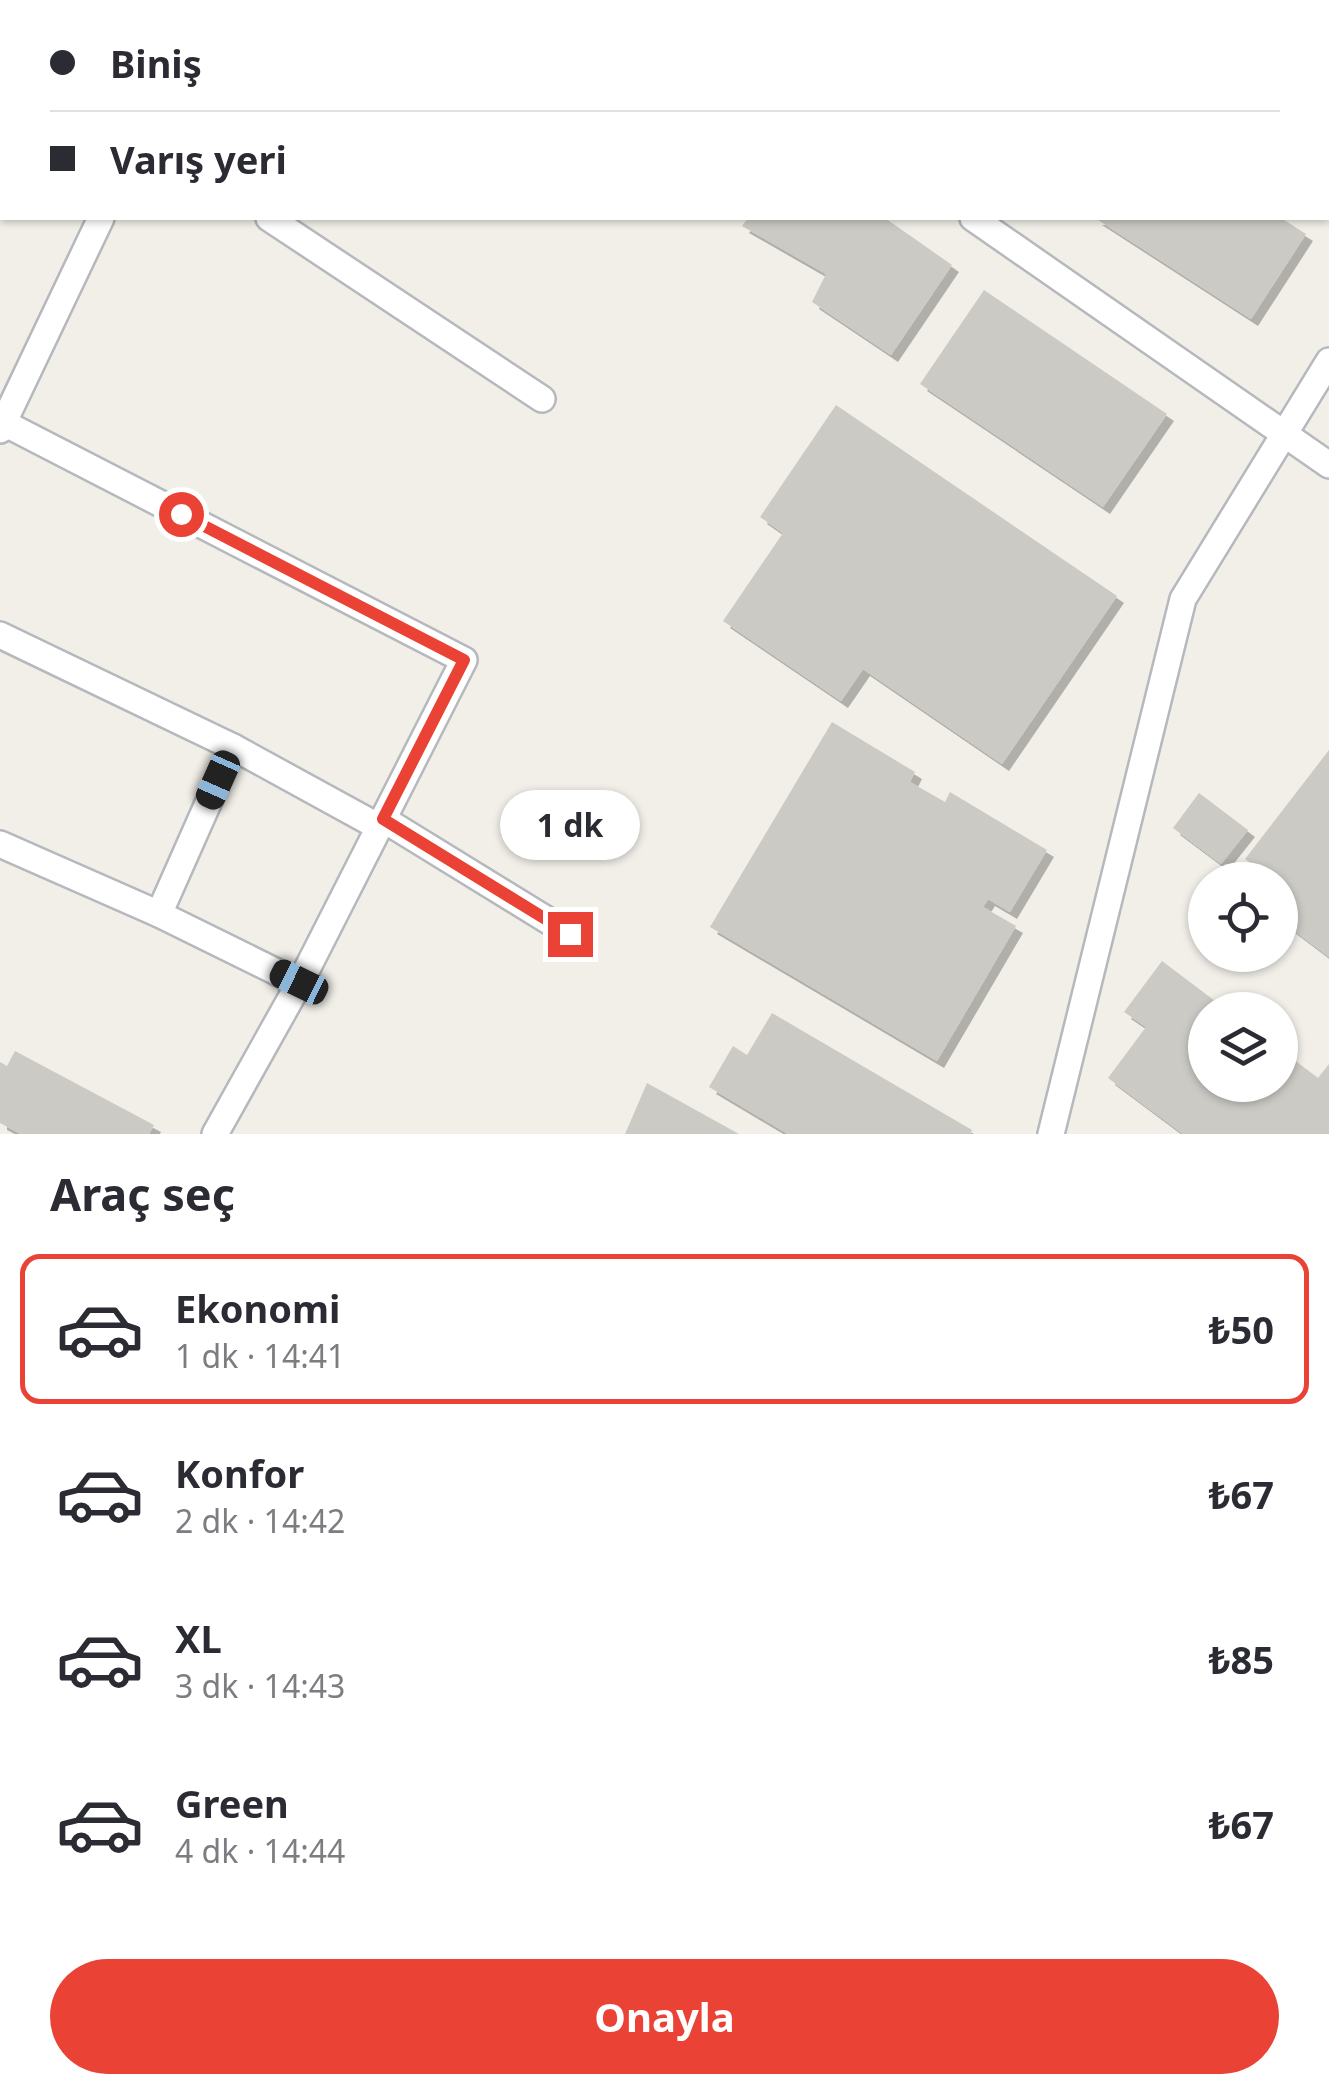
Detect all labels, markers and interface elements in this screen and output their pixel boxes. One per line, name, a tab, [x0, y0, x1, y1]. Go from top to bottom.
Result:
text: Biniş	[110, 37, 202, 89]
text: Varış yeri	[110, 133, 287, 185]
route start	[159, 492, 204, 537]
car	[192, 746, 244, 814]
callout: 1 dk	[500, 789, 640, 859]
text: 1 dk	[537, 803, 603, 846]
map controls	[1188, 862, 1298, 1102]
button: locate	[1188, 862, 1298, 972]
route end	[548, 912, 593, 957]
car	[265, 955, 333, 1009]
button: layers	[1188, 992, 1298, 1102]
text: Araç seç	[50, 1163, 235, 1224]
text: Ekonomi	[175, 1282, 340, 1334]
icon: car	[55, 1284, 145, 1374]
text: ₺50	[1209, 1303, 1274, 1355]
text: 1 dk · 14:41	[175, 1334, 345, 1377]
text: Konfor	[175, 1447, 304, 1499]
icon: car	[55, 1449, 145, 1539]
text: ₺67	[1209, 1468, 1274, 1520]
text: 2 dk · 14:42	[175, 1499, 345, 1542]
text: XL	[175, 1612, 222, 1664]
icon: car	[55, 1614, 145, 1704]
text: ₺85	[1209, 1633, 1274, 1685]
text: 3 dk · 14:43	[175, 1664, 345, 1707]
text: Green	[175, 1777, 289, 1829]
icon: car	[55, 1779, 145, 1869]
text: ₺67	[1209, 1798, 1274, 1850]
text: 4 dk · 14:44	[175, 1829, 345, 1872]
button: Onayla	[50, 1959, 1279, 2074]

